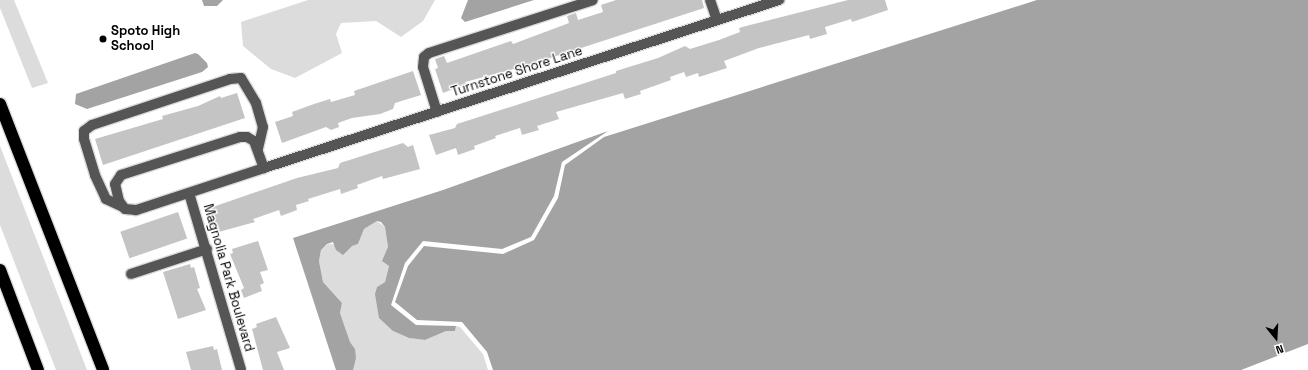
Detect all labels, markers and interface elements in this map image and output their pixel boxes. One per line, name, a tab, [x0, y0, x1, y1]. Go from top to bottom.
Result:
place label: Spoto High School	[111, 24, 180, 55]
marker: Spoto High School	[98, 34, 108, 44]
street label: Turnstone Shore Lane	[450, 43, 584, 101]
street label: Magnolia Park Boulevard	[199, 202, 257, 354]
north arrow	[1256, 318, 1296, 358]
text: N	[1274, 342, 1285, 357]

